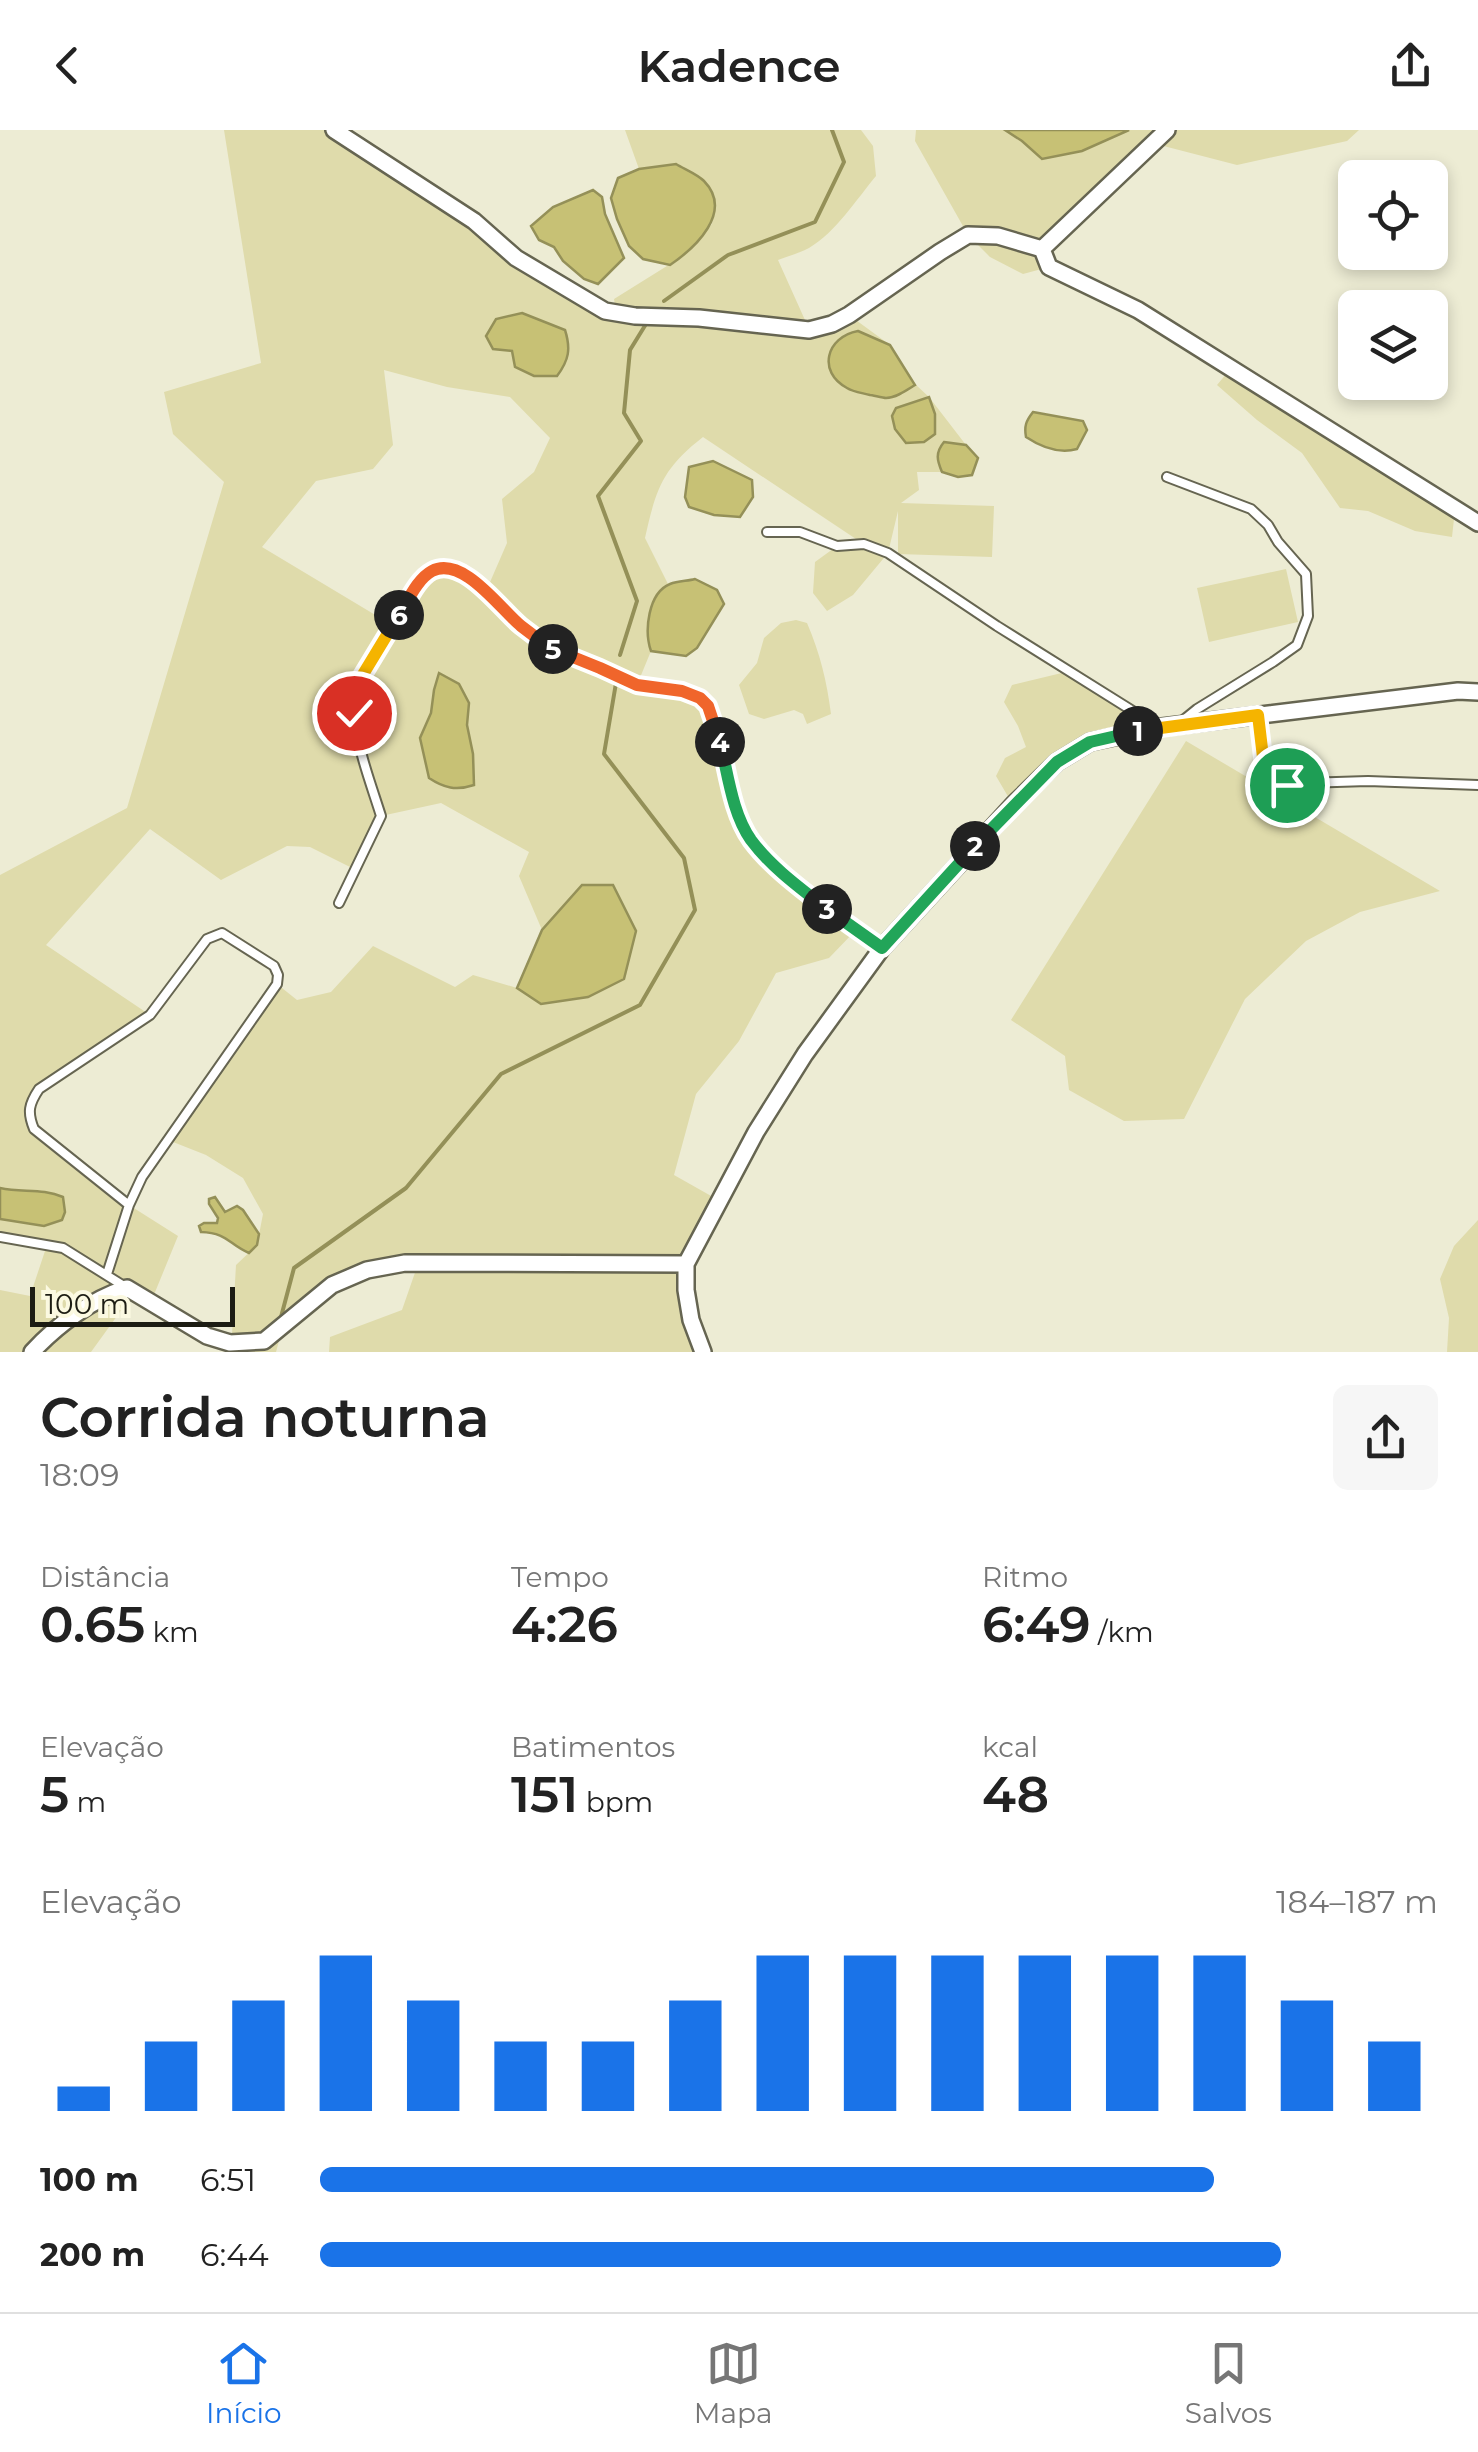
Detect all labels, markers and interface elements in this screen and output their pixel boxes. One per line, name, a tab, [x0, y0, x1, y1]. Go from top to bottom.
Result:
icon: back	[40, 38, 95, 93]
text: Kadence	[637, 38, 841, 93]
icon: share	[1383, 38, 1438, 93]
map controls	[1338, 160, 1448, 400]
button: locate	[1338, 160, 1448, 270]
button: layers	[1338, 290, 1448, 400]
pin: 6	[374, 590, 424, 640]
text: 6	[390, 598, 408, 632]
pin: 5	[528, 624, 578, 674]
text: 5	[545, 632, 561, 666]
pin	[312, 671, 397, 756]
icon: check	[327, 686, 382, 741]
pin: 1	[1113, 706, 1163, 756]
text: 1	[1133, 714, 1143, 748]
pin: 4	[695, 717, 745, 767]
text: 4	[710, 725, 730, 759]
pin	[1245, 743, 1330, 828]
icon: arrive	[1260, 758, 1315, 813]
pin: 2	[950, 821, 1000, 871]
text: 2	[967, 829, 983, 863]
pin: 3	[802, 884, 852, 934]
text: 3	[819, 892, 835, 926]
scale bar	[30, 1282, 235, 1326]
text: 100 m	[45, 1287, 129, 1321]
text: Corrida noturna	[40, 1384, 490, 1451]
button: share	[1333, 1385, 1438, 1490]
text: 18:09	[40, 1455, 119, 1494]
text: Distância	[40, 1560, 170, 1594]
text: Tempo	[511, 1560, 609, 1594]
text: Ritmo	[982, 1560, 1068, 1594]
text: 0.65	[40, 1594, 145, 1655]
text: 4:26	[511, 1594, 618, 1655]
text: 6:49	[982, 1594, 1091, 1655]
text: km	[145, 1615, 199, 1649]
text: /km	[1091, 1615, 1154, 1649]
text: Elevação	[40, 1730, 164, 1764]
text: Batimentos	[511, 1730, 675, 1764]
text: kcal	[982, 1730, 1038, 1764]
text: 5	[40, 1764, 69, 1825]
text: 151	[511, 1764, 578, 1825]
text: 48	[982, 1764, 1049, 1825]
text: m	[69, 1785, 106, 1819]
text: bpm	[578, 1785, 653, 1819]
text: Elevação	[40, 1882, 182, 1921]
text: 184–187 m	[1276, 1882, 1438, 1921]
text: 100 m	[40, 2160, 139, 2199]
text: 6:51	[200, 2160, 256, 2199]
text: 200 m	[40, 2235, 145, 2274]
text: 6:44	[200, 2235, 269, 2274]
tab: Início	[206, 2336, 282, 2430]
tab: Mapa	[694, 2336, 772, 2430]
tab: Salvos	[1185, 2336, 1272, 2430]

